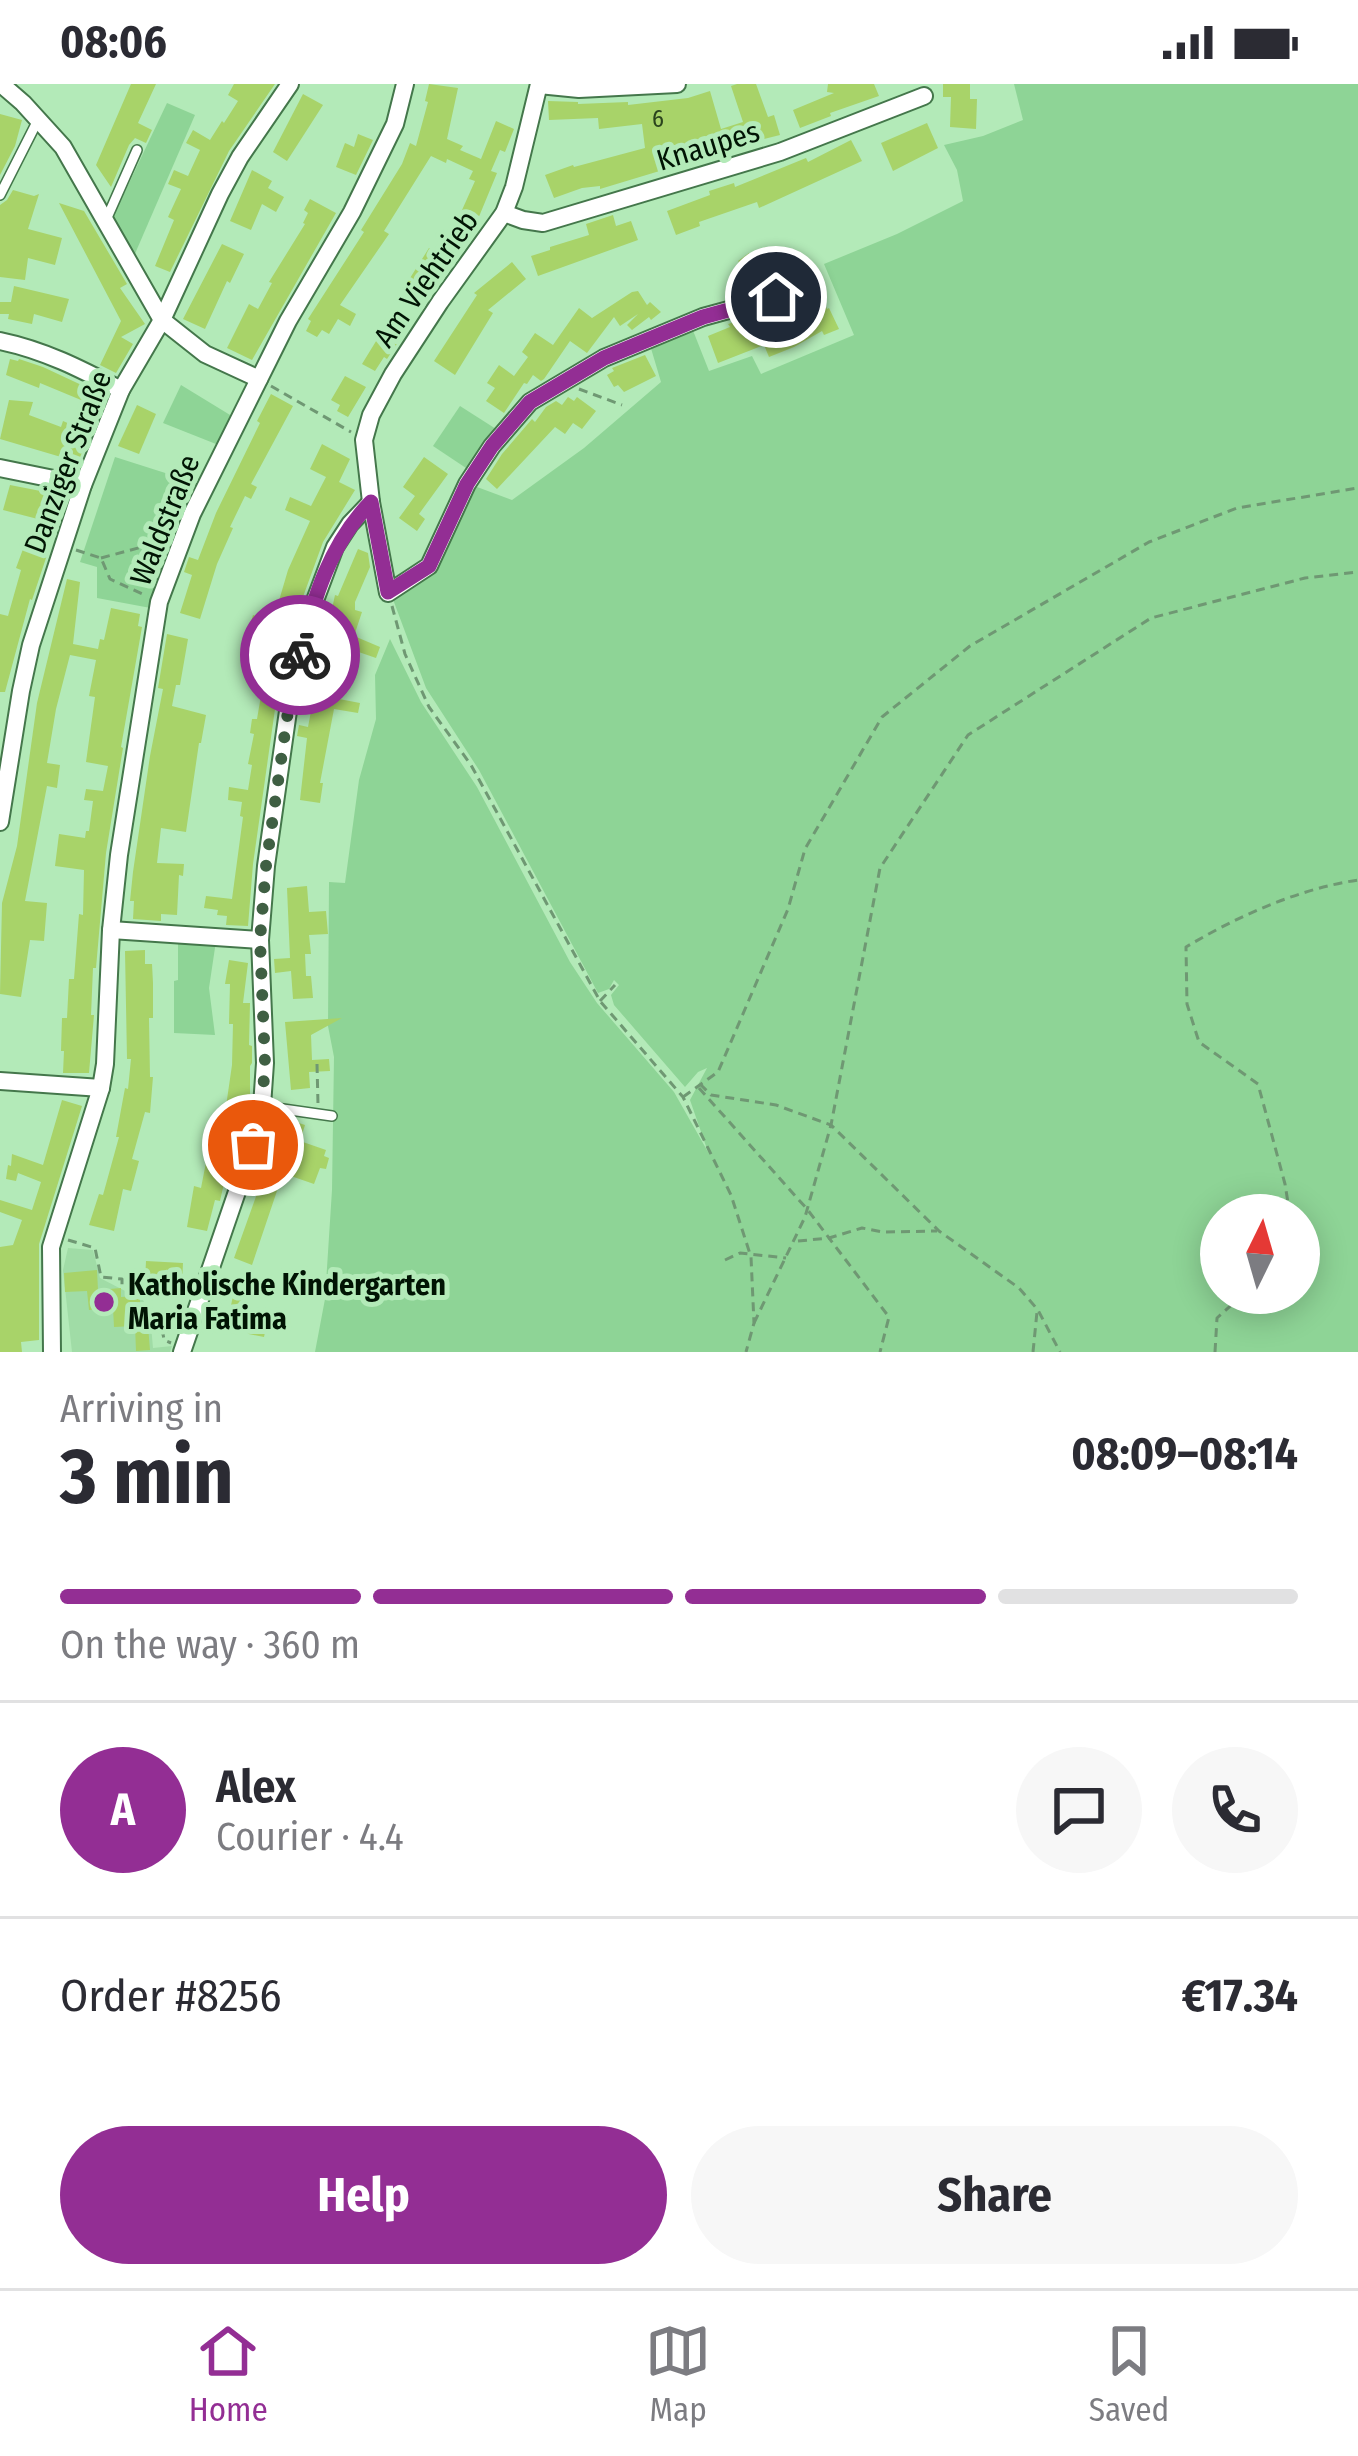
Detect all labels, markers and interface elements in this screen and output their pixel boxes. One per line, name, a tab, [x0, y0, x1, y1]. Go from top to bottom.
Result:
text: 08:06	[60, 15, 167, 69]
house number: 6	[652, 105, 664, 133]
street label: Knaupes	[652, 113, 764, 179]
street label: Am Viehtrieb	[366, 204, 486, 354]
pin	[725, 246, 827, 348]
icon: home	[743, 264, 809, 330]
street label: Danziger Straße	[17, 366, 119, 558]
street label: Waldstraße	[123, 449, 207, 591]
courier	[240, 595, 360, 715]
icon: bike	[267, 622, 333, 688]
pin	[202, 1094, 304, 1196]
icon: bag	[220, 1112, 286, 1178]
north arrow	[1200, 1194, 1320, 1314]
map controls	[1200, 1194, 1320, 1314]
place label: Katholische Kindergarten Maria Fatima	[128, 1267, 446, 1337]
marker: Katholische Kindergarten Maria Fatima	[91, 1289, 117, 1315]
text: Arriving in	[60, 1386, 223, 1432]
text: 08:09–08:14	[1071, 1427, 1298, 1481]
text: 3 min	[60, 1430, 234, 1524]
text: On the way · 360 m	[60, 1622, 360, 1668]
button: chat	[1016, 1747, 1142, 1873]
button: phone	[1172, 1747, 1298, 1873]
text: Alex	[216, 1760, 296, 1814]
text: A	[111, 1783, 135, 1837]
text: Courier · 4.4	[216, 1814, 404, 1860]
text: Order #8256	[60, 1969, 282, 2023]
text: €17.34	[1182, 1969, 1298, 2023]
button: Help	[60, 2126, 667, 2264]
button: Share	[691, 2126, 1298, 2264]
tab: Home	[189, 2318, 268, 2430]
tab: Map	[645, 2318, 711, 2430]
tab: Saved	[1089, 2318, 1169, 2430]

